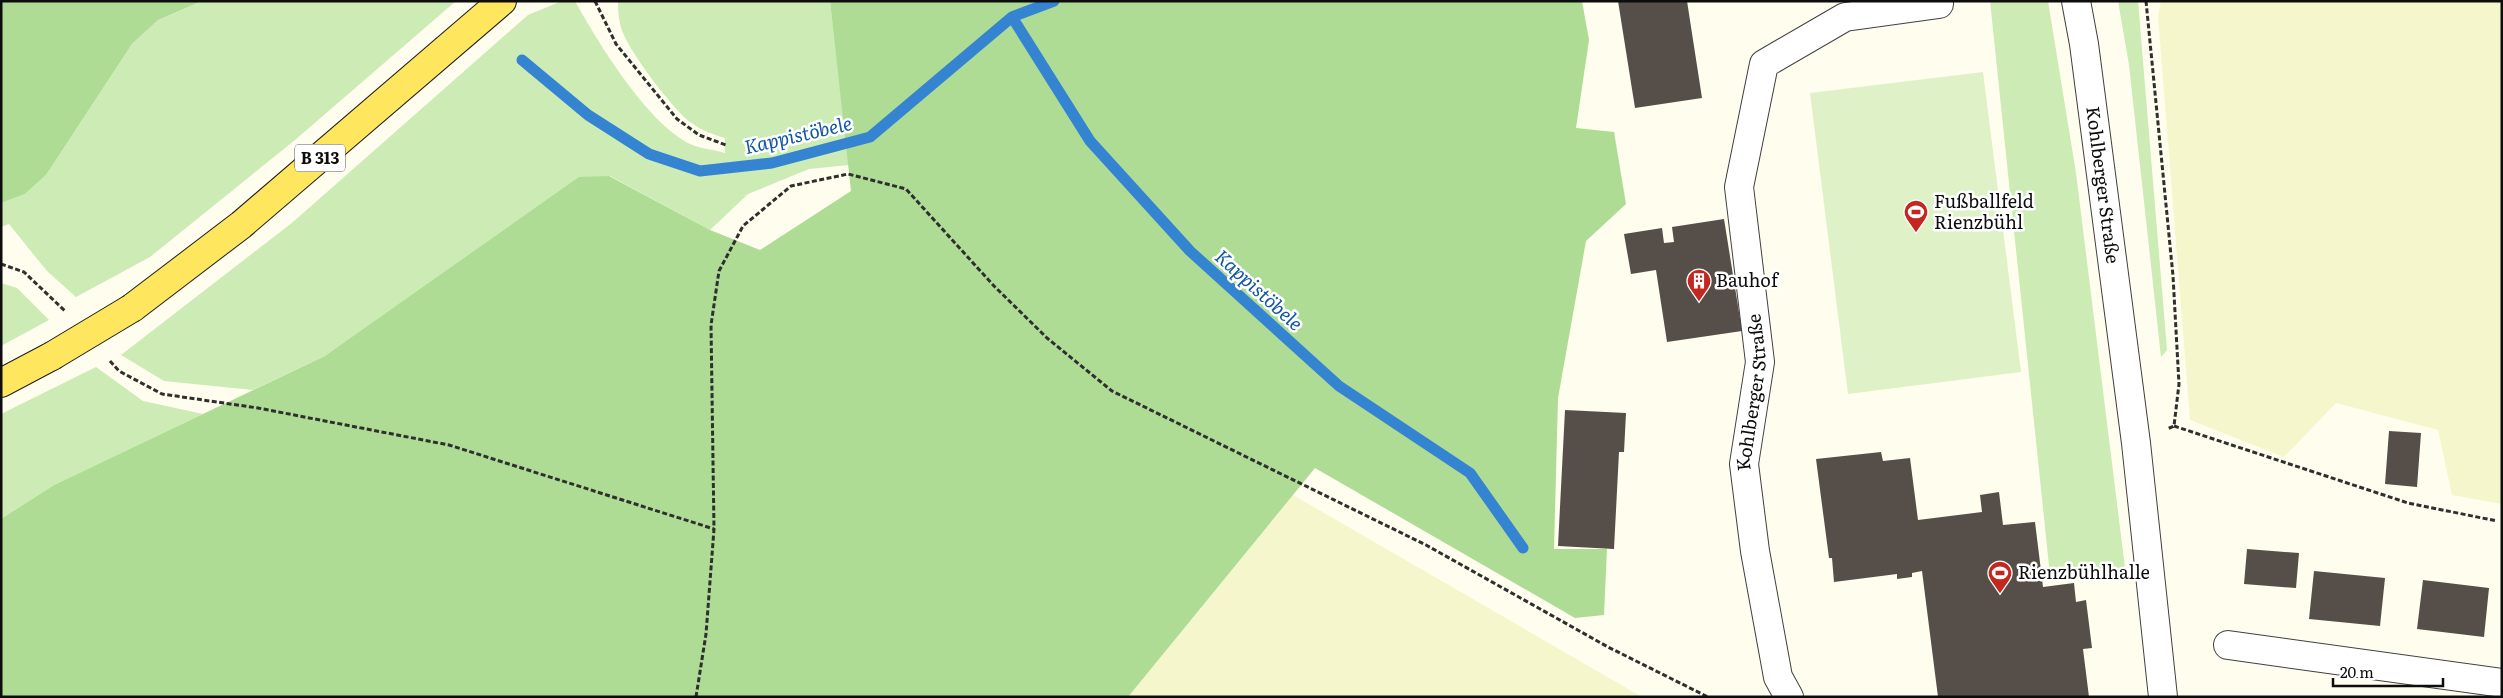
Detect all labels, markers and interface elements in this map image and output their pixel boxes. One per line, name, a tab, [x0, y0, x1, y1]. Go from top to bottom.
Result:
street label: Kohlberger Straße	[2080, 105, 2127, 265]
water label: Kappistöbele	[741, 108, 854, 160]
road number: B 313	[295, 144, 345, 172]
place label: Fußballfeld Rienzbühl	[1934, 187, 2034, 235]
sports icon: Fußballfeld Rienzbühl	[1903, 199, 1929, 233]
water label: Kappistöbele	[1210, 242, 1310, 336]
place label: Bauhof	[1716, 266, 1780, 293]
building icon: Bauhof	[1686, 268, 1712, 302]
street label: Kohlberger Straße	[1728, 313, 1772, 473]
place label: Rienzbühlhalle	[2018, 558, 2150, 585]
sports icon: Rienzbühlhalle	[1987, 560, 2013, 594]
scale bar	[2333, 656, 2443, 688]
text: 20 m	[2340, 660, 2374, 683]

